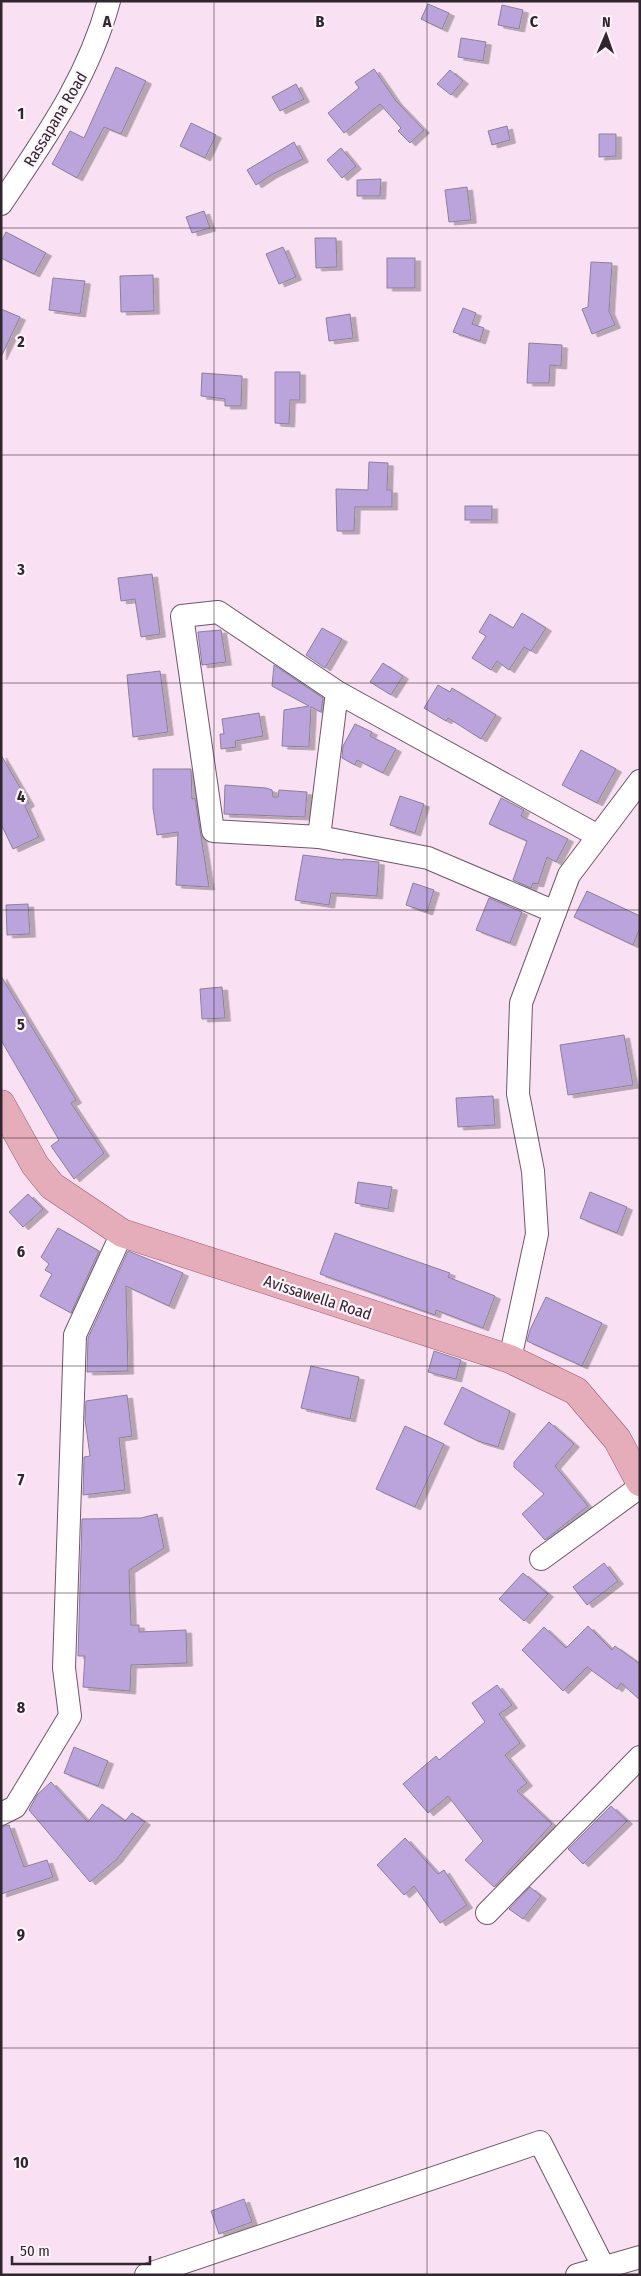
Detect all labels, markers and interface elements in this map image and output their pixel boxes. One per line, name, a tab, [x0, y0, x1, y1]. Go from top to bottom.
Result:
north arrow	[581, 10, 631, 60]
text: A	[102, 12, 112, 31]
text: B	[316, 12, 325, 31]
text: C	[530, 12, 539, 31]
text: N	[602, 14, 611, 31]
street label: Rassapana Road	[20, 69, 91, 170]
text: 1	[18, 104, 24, 123]
text: 2	[16, 332, 25, 351]
text: 3	[16, 560, 25, 579]
text: 4	[17, 787, 25, 806]
text: 5	[17, 1015, 25, 1034]
text: 6	[17, 1242, 25, 1261]
street label: Avissawella Road	[262, 1271, 374, 1324]
text: 7	[18, 1470, 25, 1489]
text: 8	[17, 1698, 26, 1717]
text: 9	[17, 1925, 25, 1944]
text: 10	[13, 2153, 29, 2172]
scale bar	[12, 2234, 150, 2266]
text: 50 m	[20, 2242, 50, 2260]

